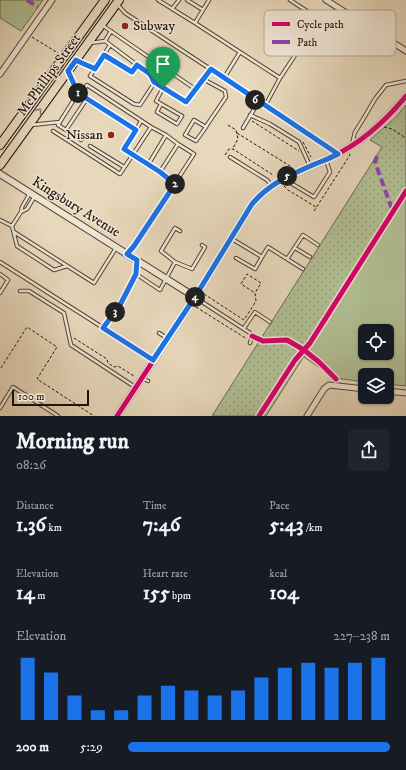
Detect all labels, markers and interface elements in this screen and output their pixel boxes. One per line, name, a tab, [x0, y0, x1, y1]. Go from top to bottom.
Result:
legend	[264, 10, 396, 56]
place label: Subway	[133, 17, 175, 35]
text: Cycle path	[297, 18, 344, 32]
marker: Subway	[120, 21, 130, 31]
street label: McPhillips Street	[13, 30, 85, 120]
text: Path	[297, 36, 318, 50]
pin	[146, 47, 180, 88]
icon: arrive	[152, 53, 174, 75]
pin: 1	[68, 83, 88, 103]
text: 1	[76, 86, 80, 100]
pin: 6	[245, 90, 265, 110]
text: 6	[252, 93, 258, 107]
one-way arrow	[34, 108, 41, 115]
place label: Nissan	[66, 126, 104, 144]
marker: Nissan	[106, 130, 116, 140]
pin: 5	[277, 166, 297, 186]
text: 5	[284, 169, 290, 183]
street label: Kingsbury Avenue	[28, 173, 124, 241]
pin: 2	[165, 174, 185, 194]
text: 2	[172, 177, 178, 191]
pin: 4	[185, 287, 205, 307]
text: 4	[192, 290, 198, 304]
pin: 3	[105, 302, 125, 322]
text: 3	[113, 305, 117, 319]
map controls	[358, 324, 394, 404]
button: locate	[358, 324, 394, 360]
button: layers	[358, 368, 394, 404]
scale bar	[12, 388, 89, 407]
text: 100 m	[18, 390, 44, 404]
text: Morning run	[16, 428, 129, 455]
button: share	[348, 429, 390, 471]
text: 08:26	[16, 457, 46, 473]
text: Distance	[16, 499, 54, 513]
text: Time	[143, 499, 167, 513]
text: Pace	[269, 499, 290, 513]
text: 1.36	[16, 513, 46, 538]
text: 7:46	[143, 513, 180, 538]
text: 5:43	[269, 513, 303, 538]
text: km	[46, 521, 62, 535]
text: /km	[303, 521, 323, 535]
text: Elevation	[16, 567, 59, 581]
text: Heart rate	[143, 567, 188, 581]
text: kcal	[269, 567, 287, 581]
text: 14	[16, 581, 35, 606]
text: 155	[143, 581, 170, 606]
text: 104	[269, 581, 299, 606]
text: m	[35, 589, 45, 603]
text: bpm	[170, 589, 191, 603]
text: Elevation	[16, 628, 66, 644]
text: 227–238 m	[334, 628, 390, 644]
text: 200 m	[16, 739, 49, 755]
text: 5:29	[80, 739, 103, 755]

